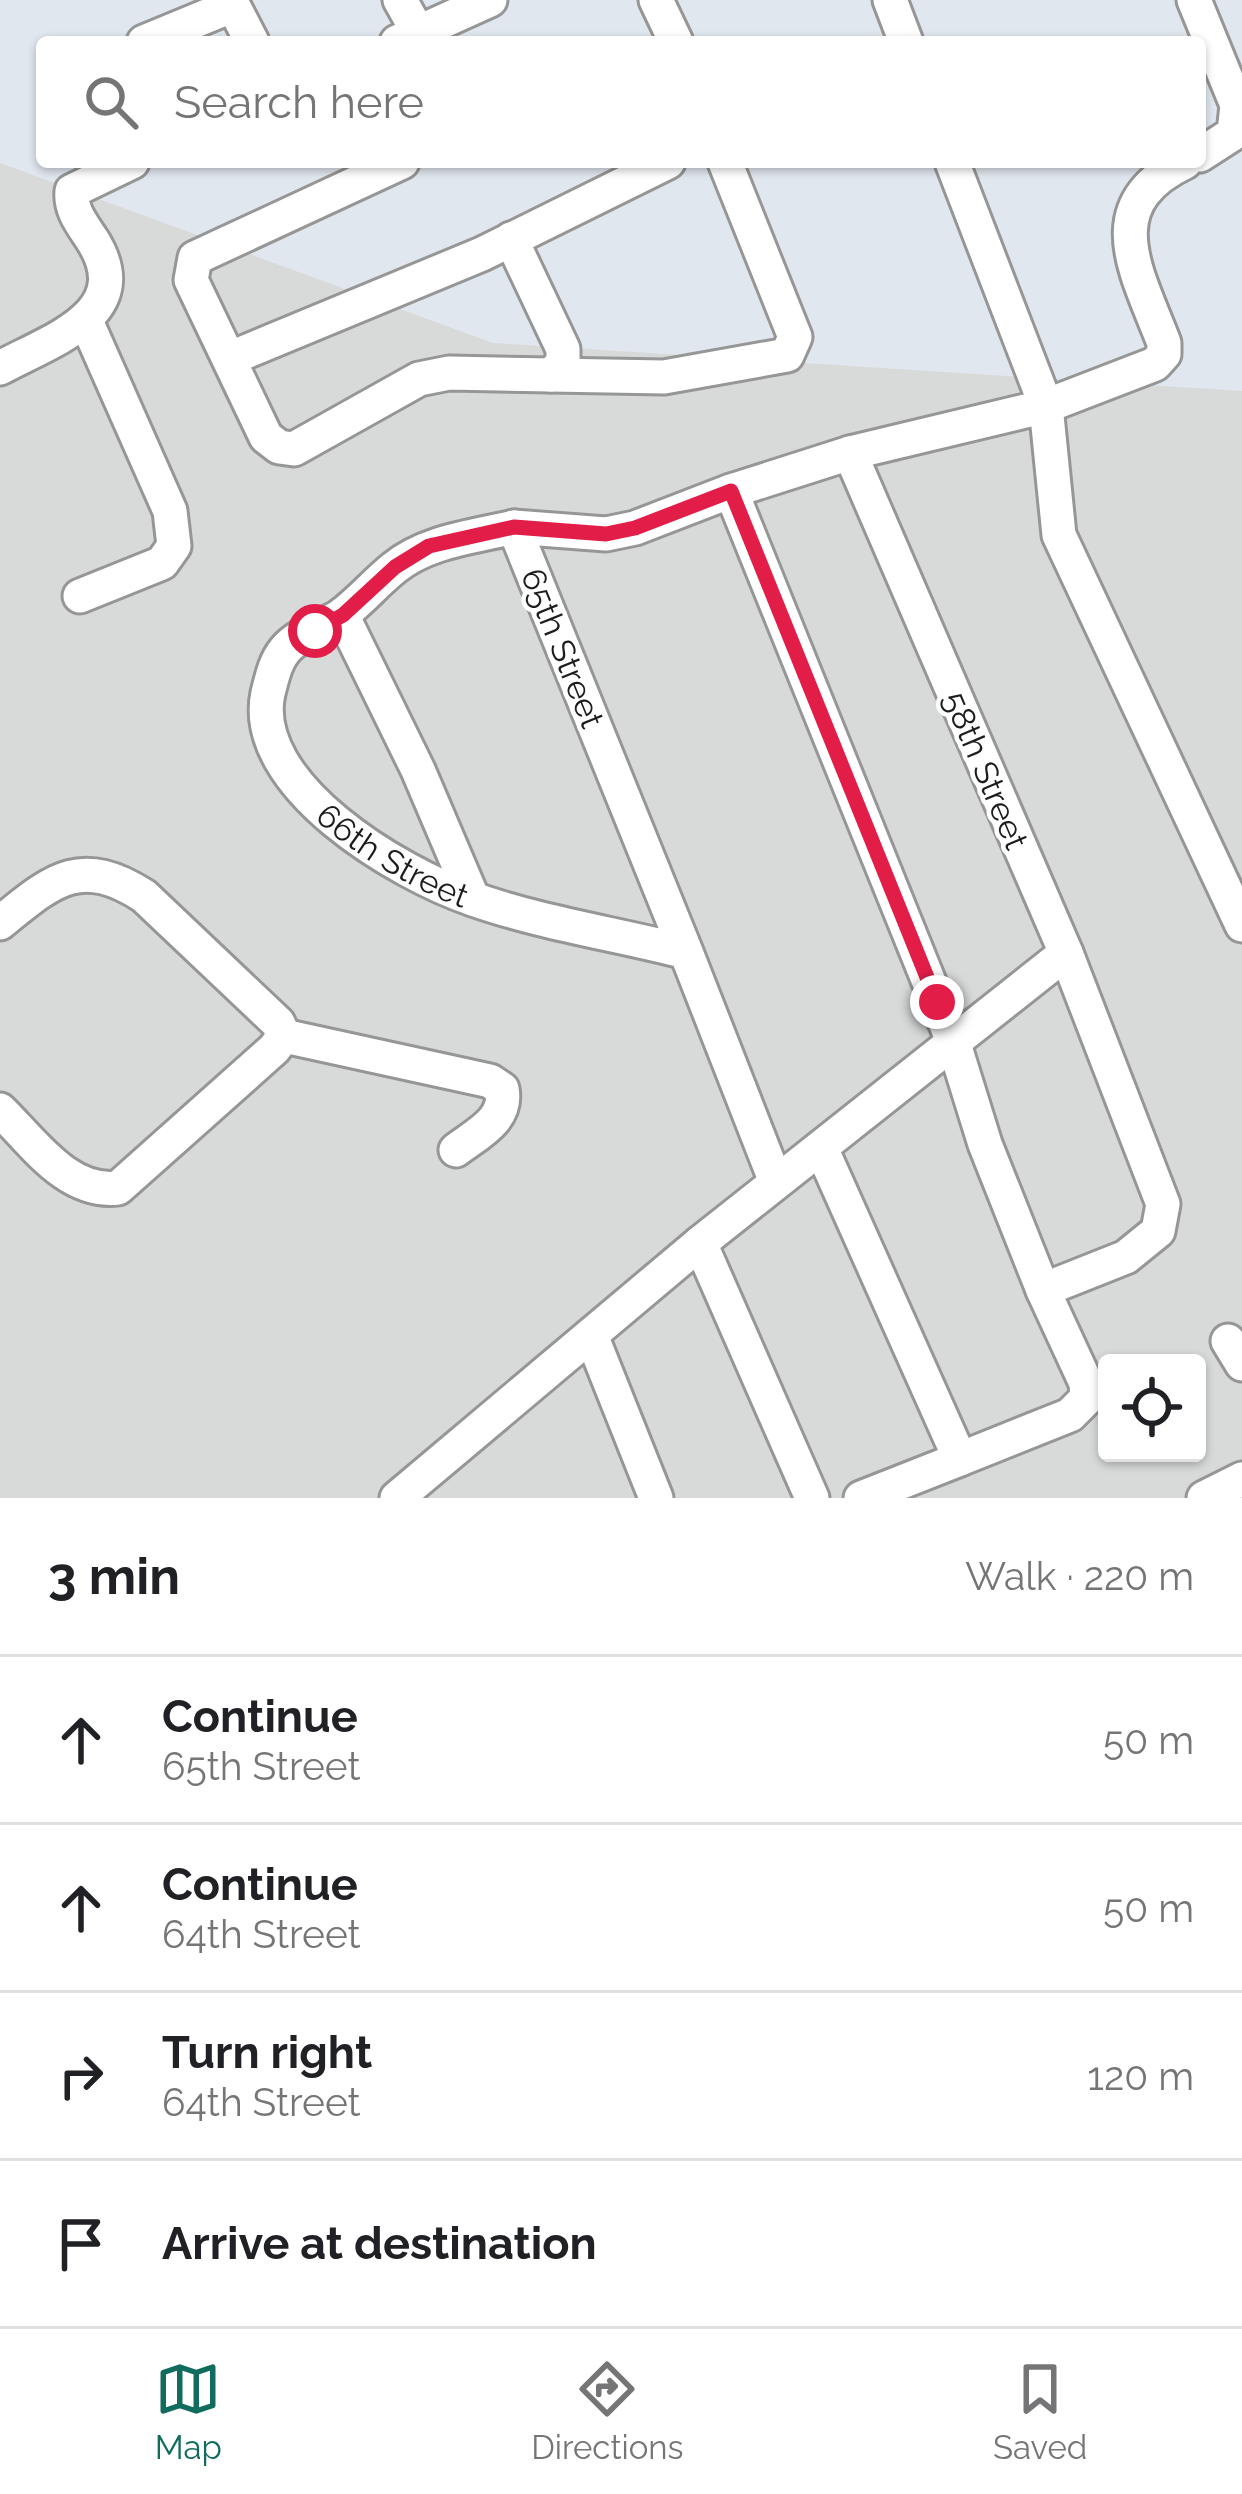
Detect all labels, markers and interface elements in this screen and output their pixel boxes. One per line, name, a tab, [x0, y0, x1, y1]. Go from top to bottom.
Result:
search box	[36, 36, 1206, 168]
icon: search	[78, 69, 144, 135]
text: Search here	[174, 76, 424, 129]
street label: 65th Street	[513, 563, 612, 733]
route start	[288, 604, 342, 658]
street label: 58th Street	[935, 685, 1036, 855]
street label: 66th Street	[309, 795, 474, 916]
route end	[910, 975, 964, 1029]
map controls	[1098, 1354, 1206, 1462]
button: locate	[1098, 1354, 1206, 1462]
text: 3 min	[48, 1546, 180, 1606]
text: Walk · 220 m	[965, 1553, 1194, 1599]
text: Continue	[162, 1690, 358, 1743]
icon: ahead	[48, 1707, 114, 1773]
text: 50 m	[1103, 1717, 1194, 1763]
text: 65th Street	[162, 1743, 361, 1789]
text: Continue	[162, 1858, 358, 1911]
icon: ahead	[48, 1875, 114, 1941]
text: 50 m	[1103, 1885, 1194, 1931]
text: 64th Street	[162, 1911, 361, 1957]
text: Turn right	[162, 2026, 372, 2079]
icon: right	[48, 2043, 114, 2109]
text: 120 m	[1087, 2053, 1194, 2099]
text: 64th Street	[162, 2079, 361, 2125]
icon: arrive	[48, 2211, 114, 2277]
text: Arrive at destination	[162, 2217, 597, 2270]
tab: Map	[155, 2356, 222, 2467]
tab: Directions	[531, 2356, 684, 2467]
tab: Saved	[993, 2356, 1087, 2467]

